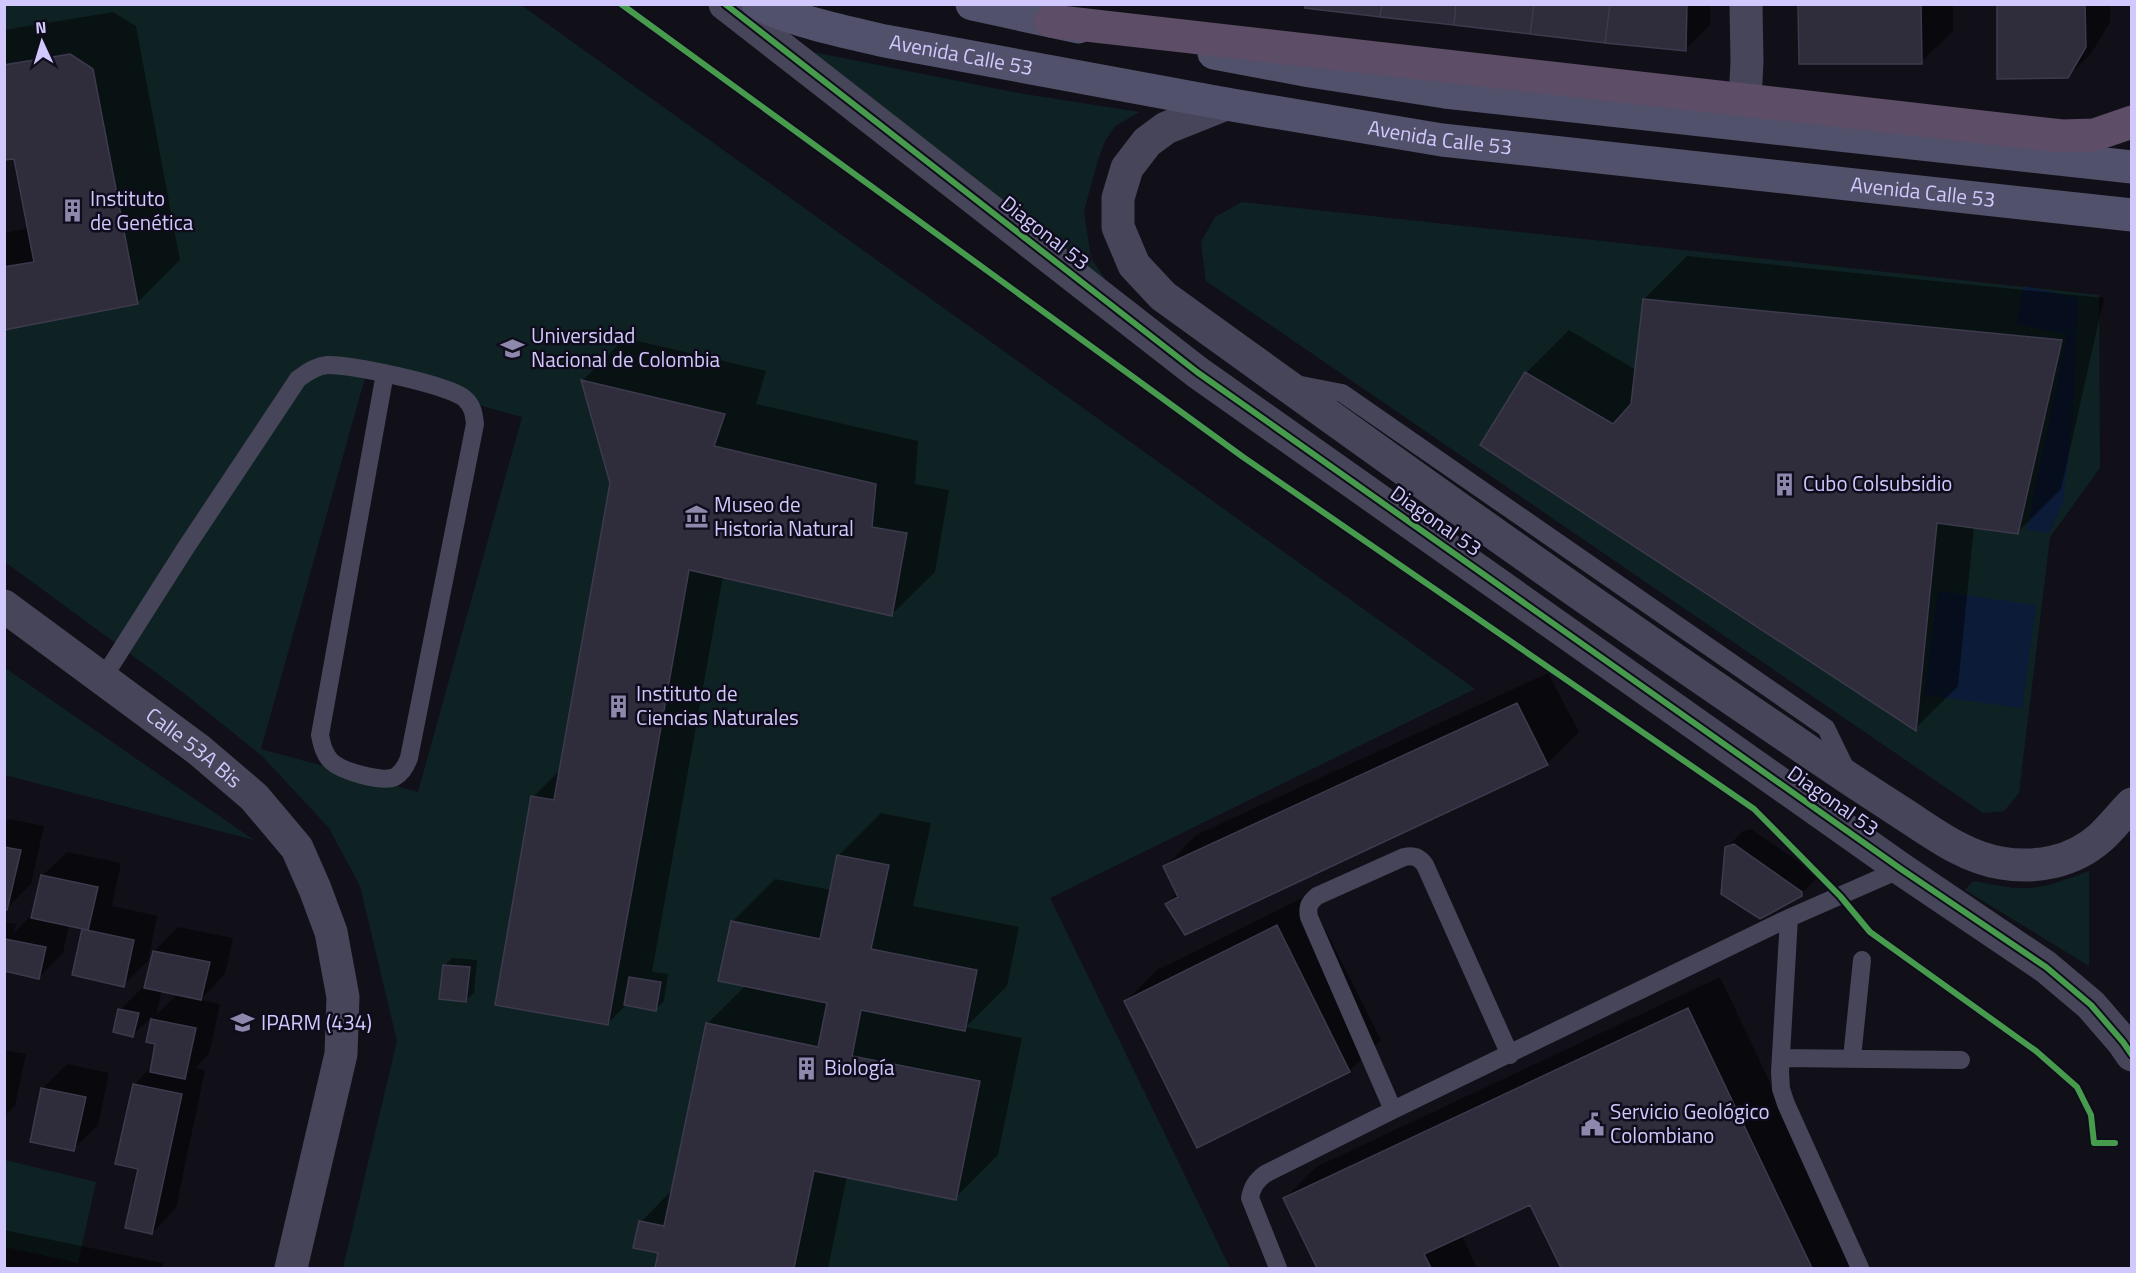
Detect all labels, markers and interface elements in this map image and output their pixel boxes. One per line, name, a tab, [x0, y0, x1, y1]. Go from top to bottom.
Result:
north arrow	[12, 12, 72, 72]
text: N	[35, 15, 47, 39]
street label: Avenida Calle 53	[887, 25, 1036, 83]
street label: Avenida Calle 53	[1366, 111, 1514, 163]
street label: Avenida Calle 53	[1849, 168, 1997, 215]
place label: Instituto de Genética	[90, 182, 194, 238]
street label: Diagonal 53	[994, 187, 1097, 277]
building icon: Instituto de Genética	[59, 198, 85, 224]
place label: Universidad Nacional de Colombia	[531, 319, 721, 375]
school or university icon: Universidad Nacional de Colombia	[500, 335, 526, 361]
place label: Cubo Colsubsidio	[1803, 467, 1952, 499]
building icon: Cubo Colsubsidio	[1772, 471, 1798, 497]
street label: Diagonal 53	[1384, 477, 1489, 563]
place label: Museo de Historia Natural	[714, 488, 854, 544]
museum icon: Museo de Historia Natural	[683, 504, 709, 530]
place label: Instituto de Ciencias Naturales	[636, 677, 799, 733]
building icon: Instituto de Ciencias Naturales	[605, 693, 631, 719]
street label: Calle 53A Bis	[140, 699, 250, 795]
street label: Diagonal 53	[1781, 757, 1886, 843]
place label: IPARM (434)	[261, 1006, 372, 1038]
school or university icon: IPARM (434)	[230, 1010, 256, 1036]
place label: Biología	[824, 1051, 895, 1083]
building icon: Biología	[793, 1055, 819, 1081]
place label: Servicio Geológico Colombiano	[1610, 1095, 1770, 1151]
public building icon: Servicio Geológico Colombiano	[1579, 1111, 1605, 1137]

